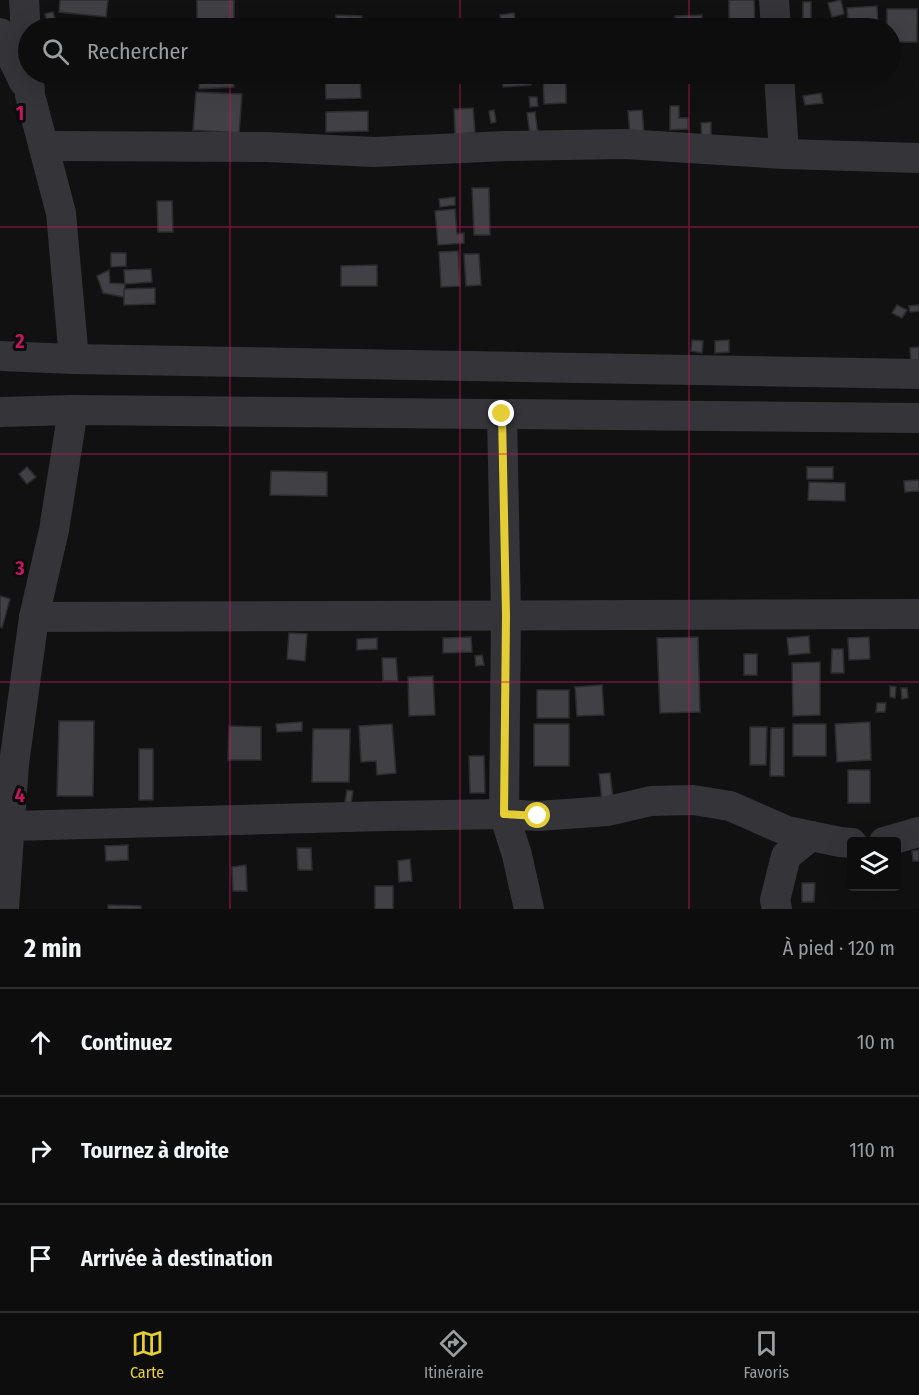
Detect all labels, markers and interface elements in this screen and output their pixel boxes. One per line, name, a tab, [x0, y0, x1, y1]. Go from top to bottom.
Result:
search box	[18, 18, 901, 84]
icon: search	[39, 35, 72, 68]
text: Rechercher	[87, 38, 188, 65]
text: 1	[16, 101, 24, 125]
text: 2	[14, 329, 25, 353]
route end	[488, 400, 514, 426]
text: 3	[14, 556, 25, 580]
text: 4	[15, 783, 25, 807]
route start	[524, 802, 550, 828]
map controls	[847, 837, 901, 891]
button: layers	[847, 837, 901, 891]
text: 2 min	[24, 933, 82, 964]
text: À pied · 120 m	[783, 936, 895, 960]
icon: ahead	[24, 1026, 57, 1059]
text: Continuez	[81, 1029, 172, 1056]
text: 10 m	[857, 1030, 895, 1054]
icon: right	[24, 1134, 57, 1167]
text: Tournez à droite	[81, 1137, 229, 1164]
text: 110 m	[849, 1138, 895, 1162]
icon: arrive	[24, 1242, 57, 1275]
text: Arrivée à destination	[81, 1245, 273, 1272]
tab: Carte	[130, 1327, 164, 1382]
tab: Itinéraire	[424, 1327, 484, 1382]
tab: Favoris	[744, 1327, 789, 1382]

